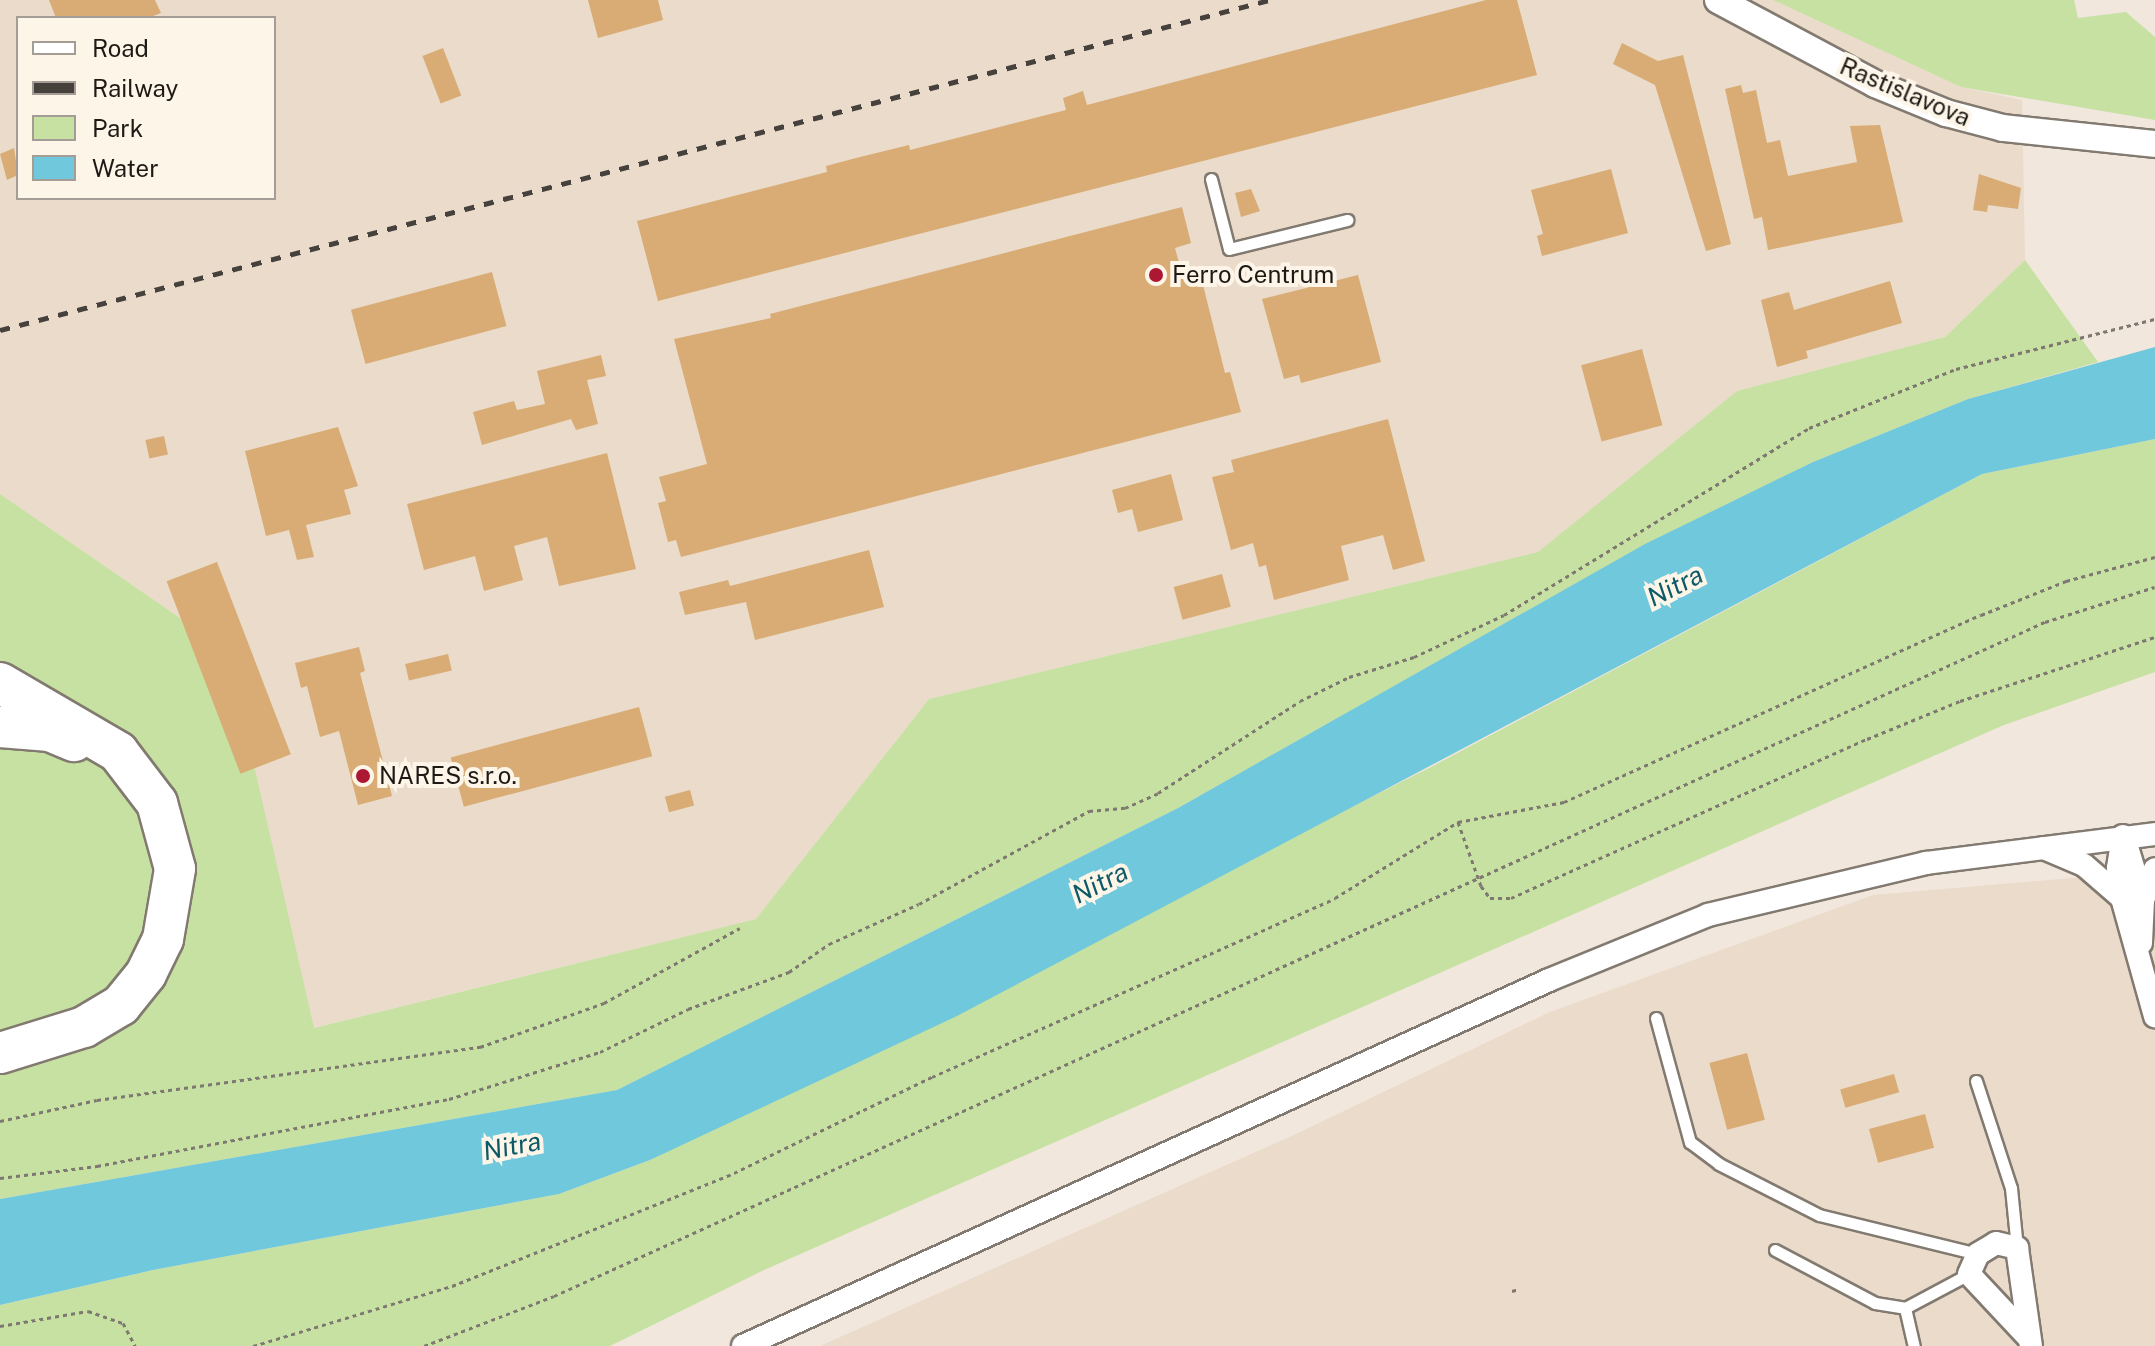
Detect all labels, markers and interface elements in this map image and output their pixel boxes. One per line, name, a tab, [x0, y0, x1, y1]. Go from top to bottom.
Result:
legend	[16, 16, 276, 200]
text: Road	[92, 34, 149, 62]
street label: Rastislavova	[1836, 52, 1974, 132]
text: Railway	[92, 74, 178, 102]
text: Park	[92, 114, 143, 142]
text: Water	[92, 154, 159, 182]
place label: Ferro Centrum	[1172, 261, 1334, 289]
marker: Ferro Centrum	[1147, 266, 1165, 284]
water label: Nitra	[1642, 559, 1708, 613]
place label: NARES s.r.o.	[379, 762, 517, 790]
marker: NARES s.r.o.	[354, 767, 372, 785]
water label: Nitra	[1067, 856, 1133, 910]
water label: Nitra	[480, 1125, 544, 1167]

